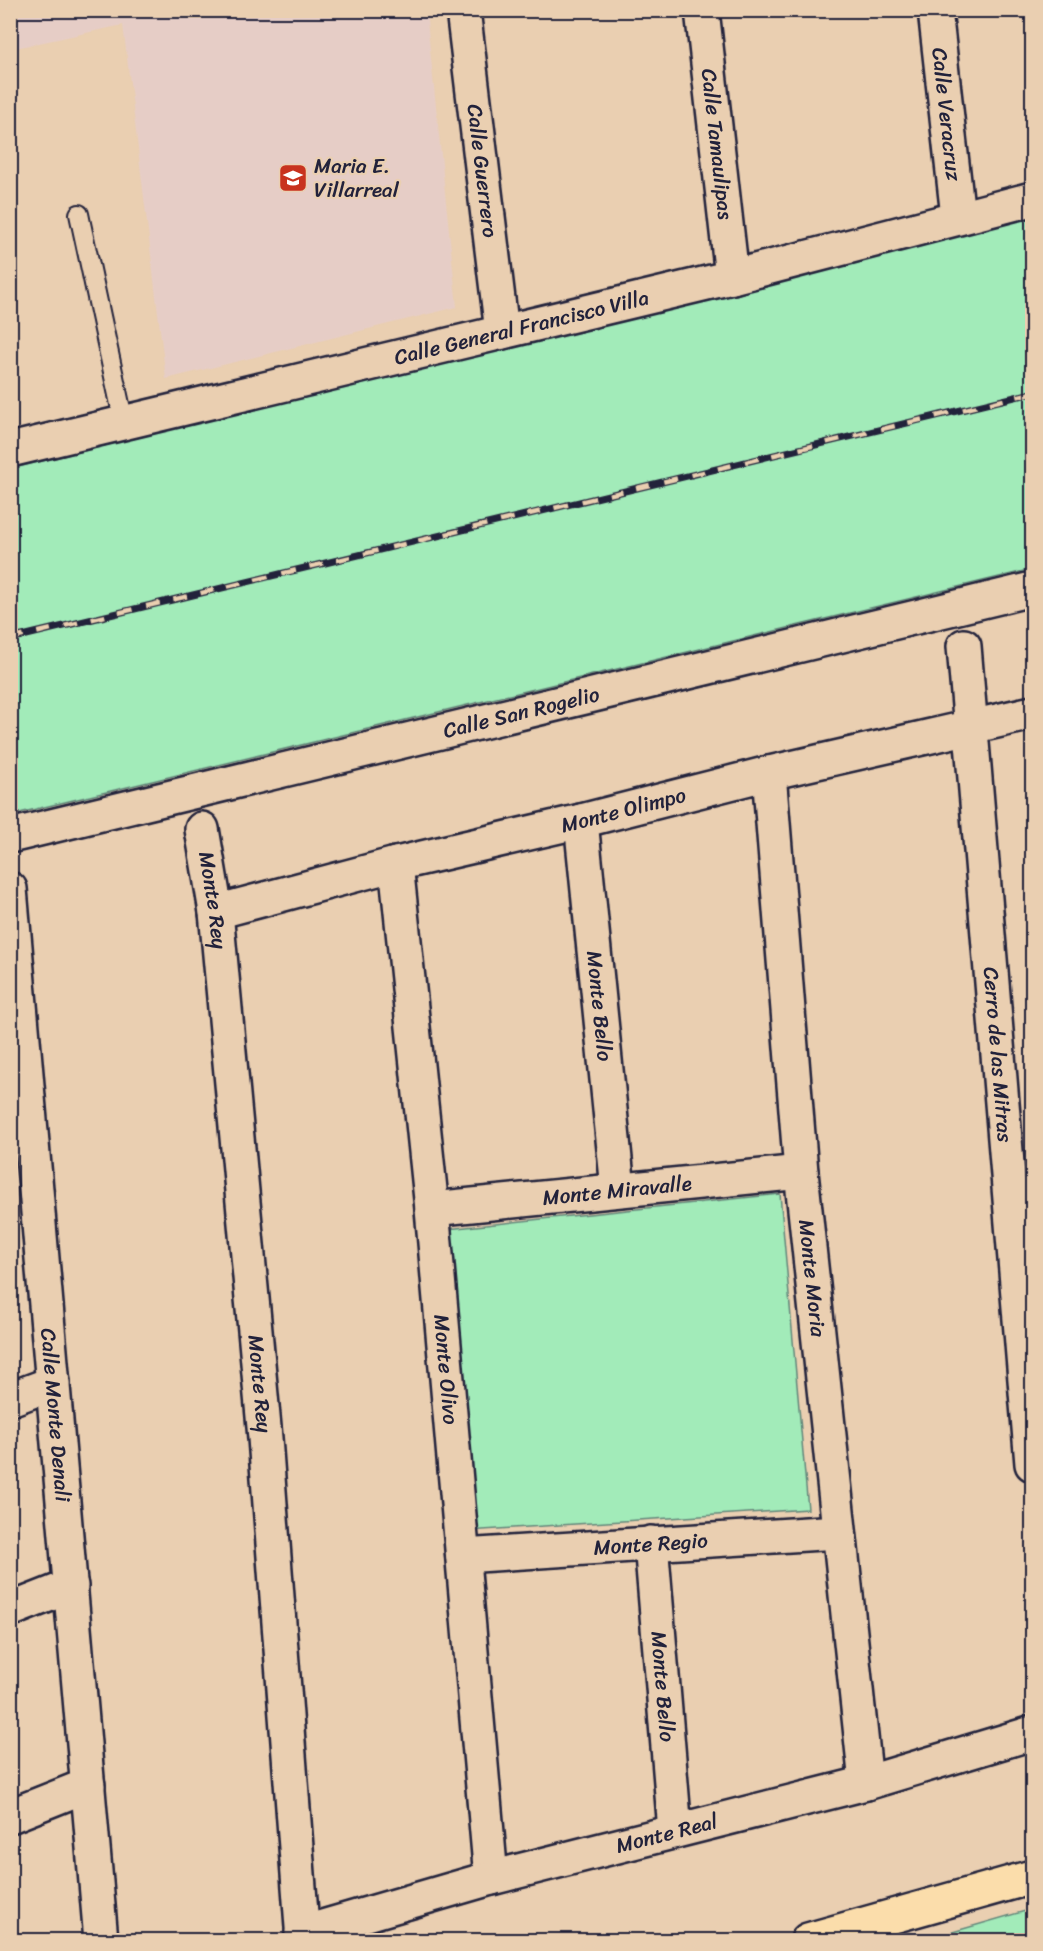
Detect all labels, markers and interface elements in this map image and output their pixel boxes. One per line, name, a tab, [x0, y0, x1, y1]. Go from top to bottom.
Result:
street label: Calle Veracruz	[920, 46, 973, 183]
street label: Calle Tamaulipas	[690, 67, 744, 222]
street label: Calle Guerrero	[456, 102, 509, 240]
place label: Maria E. Villarreal	[314, 147, 400, 209]
school or university icon: Maria E. Villarreal	[277, 162, 309, 194]
street label: Calle General Francisco Villa	[390, 278, 653, 376]
street label: Calle San Rogelio	[439, 675, 604, 750]
street label: Monte Olimpo	[557, 776, 690, 844]
street label: Monte Rey	[187, 848, 238, 951]
street label: Monte Bello	[575, 949, 624, 1063]
street label: Cerro de las Mitras	[972, 965, 1024, 1144]
street label: Monte Miravalle	[541, 1164, 694, 1217]
street label: Monte Moria	[787, 1217, 837, 1339]
street label: Monte Olivo	[422, 1313, 470, 1427]
street label: Calle Monte Denali	[29, 1327, 82, 1505]
street label: Monte Rey	[236, 1333, 283, 1435]
street label: Monte Regio	[592, 1521, 709, 1567]
street label: Monte Bello	[639, 1630, 687, 1744]
street label: Monte Real	[612, 1802, 723, 1865]

